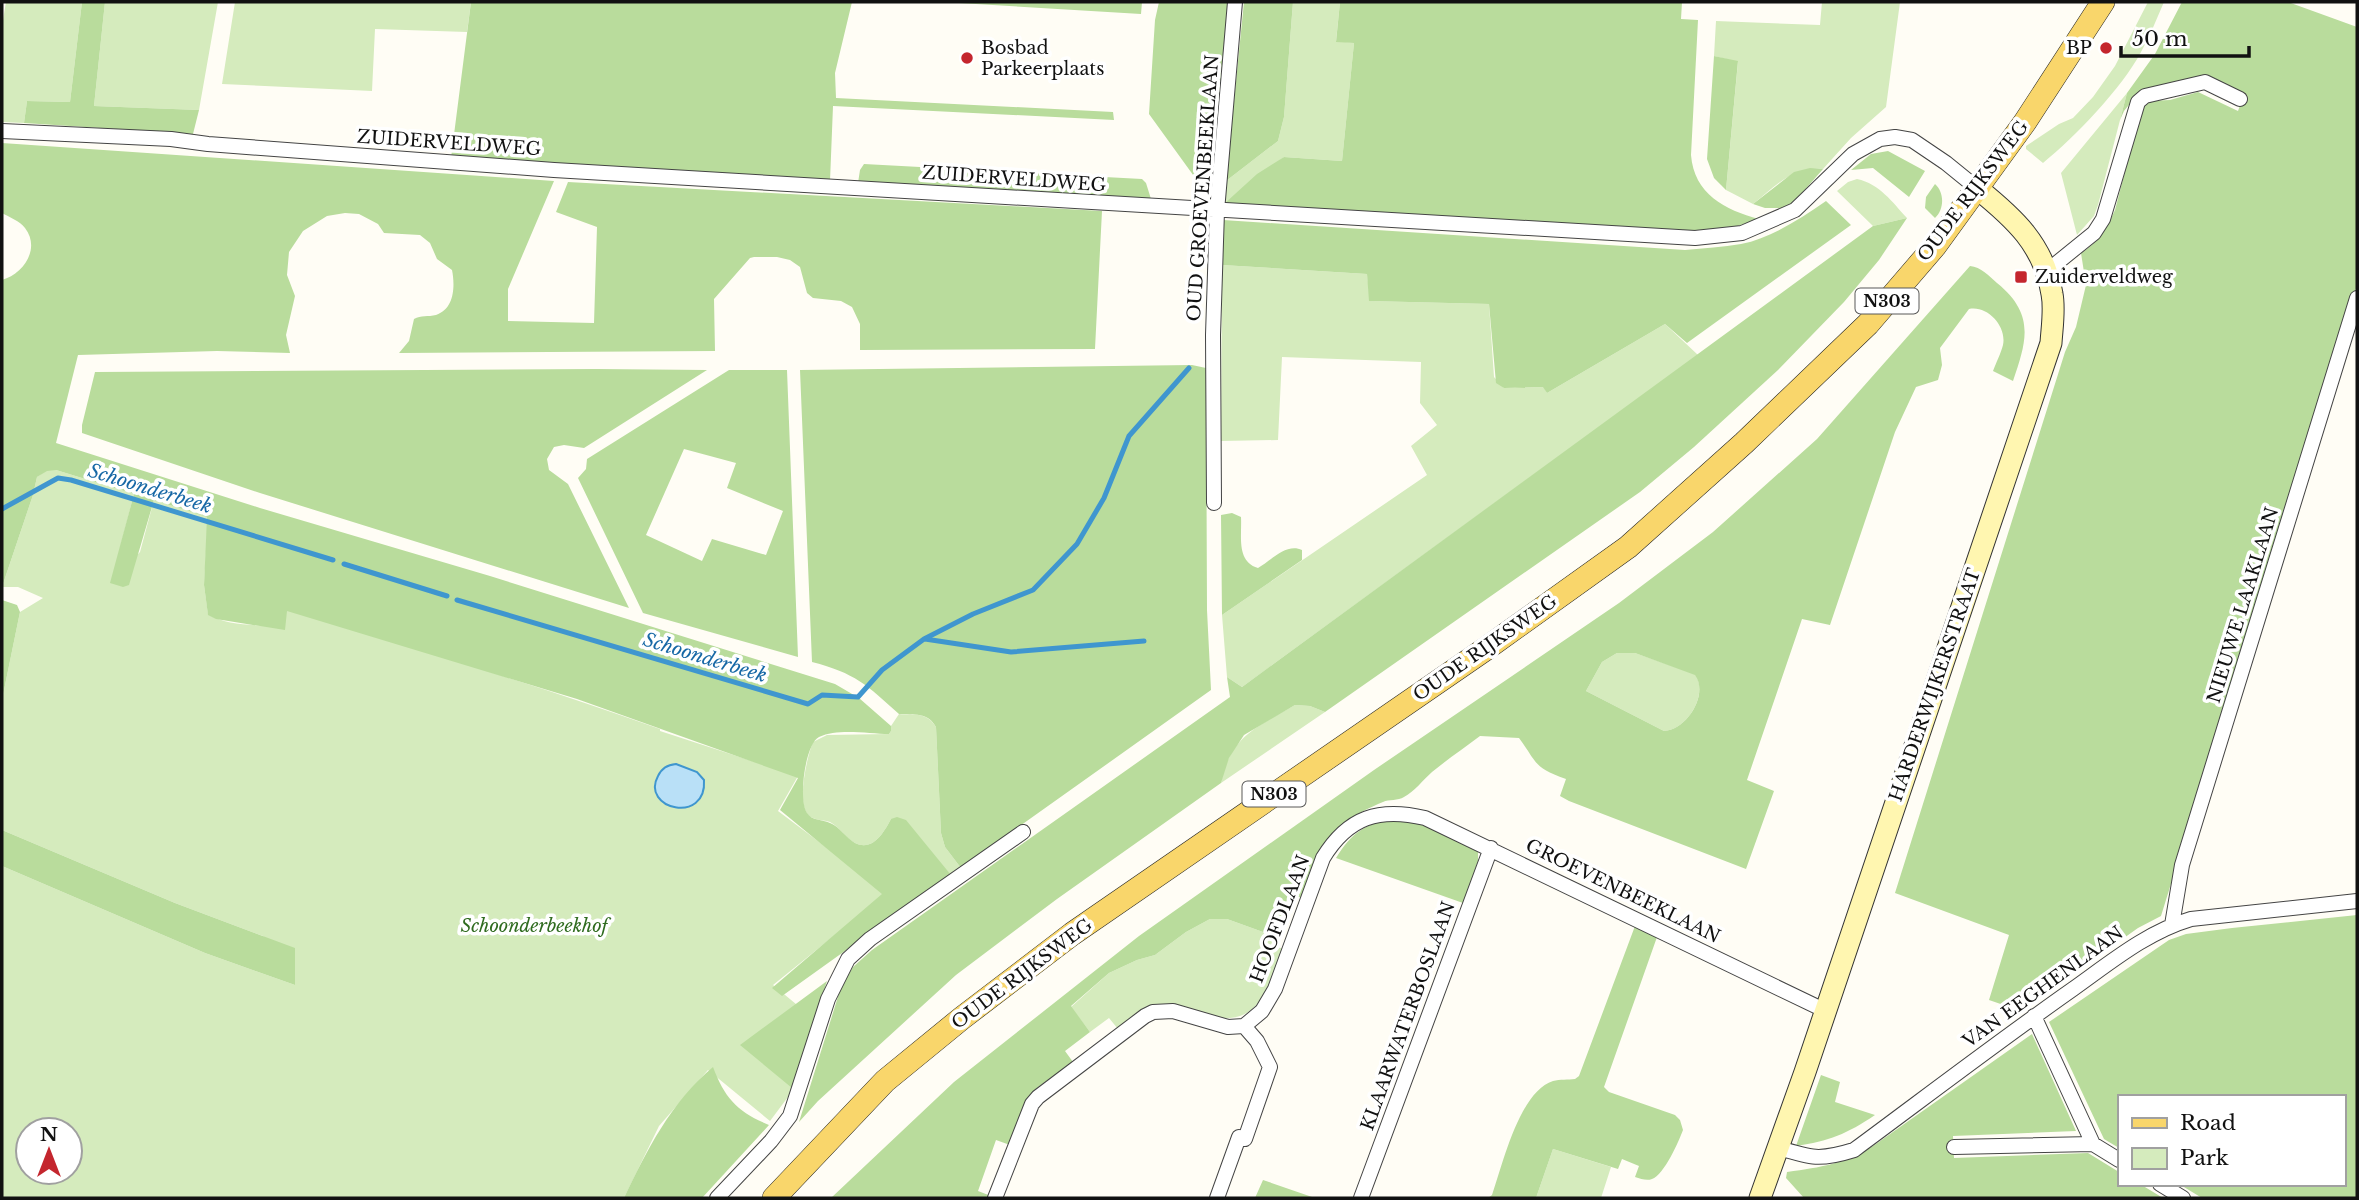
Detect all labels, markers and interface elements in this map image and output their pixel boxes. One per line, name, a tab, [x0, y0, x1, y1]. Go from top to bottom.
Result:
scale bar	[2121, 14, 2249, 58]
text: 50 m	[2132, 26, 2188, 52]
place label: Bosbad Parkeerplaats	[981, 37, 1104, 80]
place label: BP	[2066, 37, 2092, 59]
marker: BP	[2098, 40, 2114, 56]
marker: Bosbad Parkeerplaats	[959, 50, 975, 66]
street label: OUD GROEVENBEEKLAAN	[1183, 54, 1223, 322]
street label: OUDE RIJKSWEG	[1913, 116, 2033, 266]
street label: ZUIDERVELDWEG	[356, 126, 542, 160]
street label: ZUIDERVELDWEG	[921, 162, 1107, 196]
place label: Zuiderveldweg	[2035, 266, 2173, 288]
marker: Zuiderveldweg	[2013, 269, 2029, 285]
road number: N303	[1856, 288, 1918, 314]
water label: Schoonderbeek	[85, 459, 214, 518]
street label: NIEUWE LAAKLAAN	[2203, 504, 2283, 706]
street label: HARDERWIJKERSTRAAT	[1885, 565, 1985, 804]
street label: OUDE RIJKSWEG	[1409, 590, 1561, 706]
water label: Schoonderbeek	[640, 628, 769, 687]
road number: N303	[1242, 782, 1306, 806]
street label: GROEVENBEEKLAAN	[1522, 834, 1724, 948]
street label: HOOFDLAAN	[1246, 852, 1314, 986]
street label: KLAARWATERBOSLAAN	[1356, 899, 1460, 1133]
street label: OUDE RIJKSWEG	[947, 914, 1097, 1034]
park label: Schoonderbeekhof	[461, 915, 611, 937]
street label: VAN EEGHENLAAN	[1958, 921, 2127, 1053]
legend	[2118, 1095, 2345, 1186]
text: Road	[2180, 1110, 2236, 1136]
north arrow	[14, 1116, 84, 1186]
text: N	[40, 1123, 58, 1146]
text: Park	[2180, 1145, 2229, 1171]

